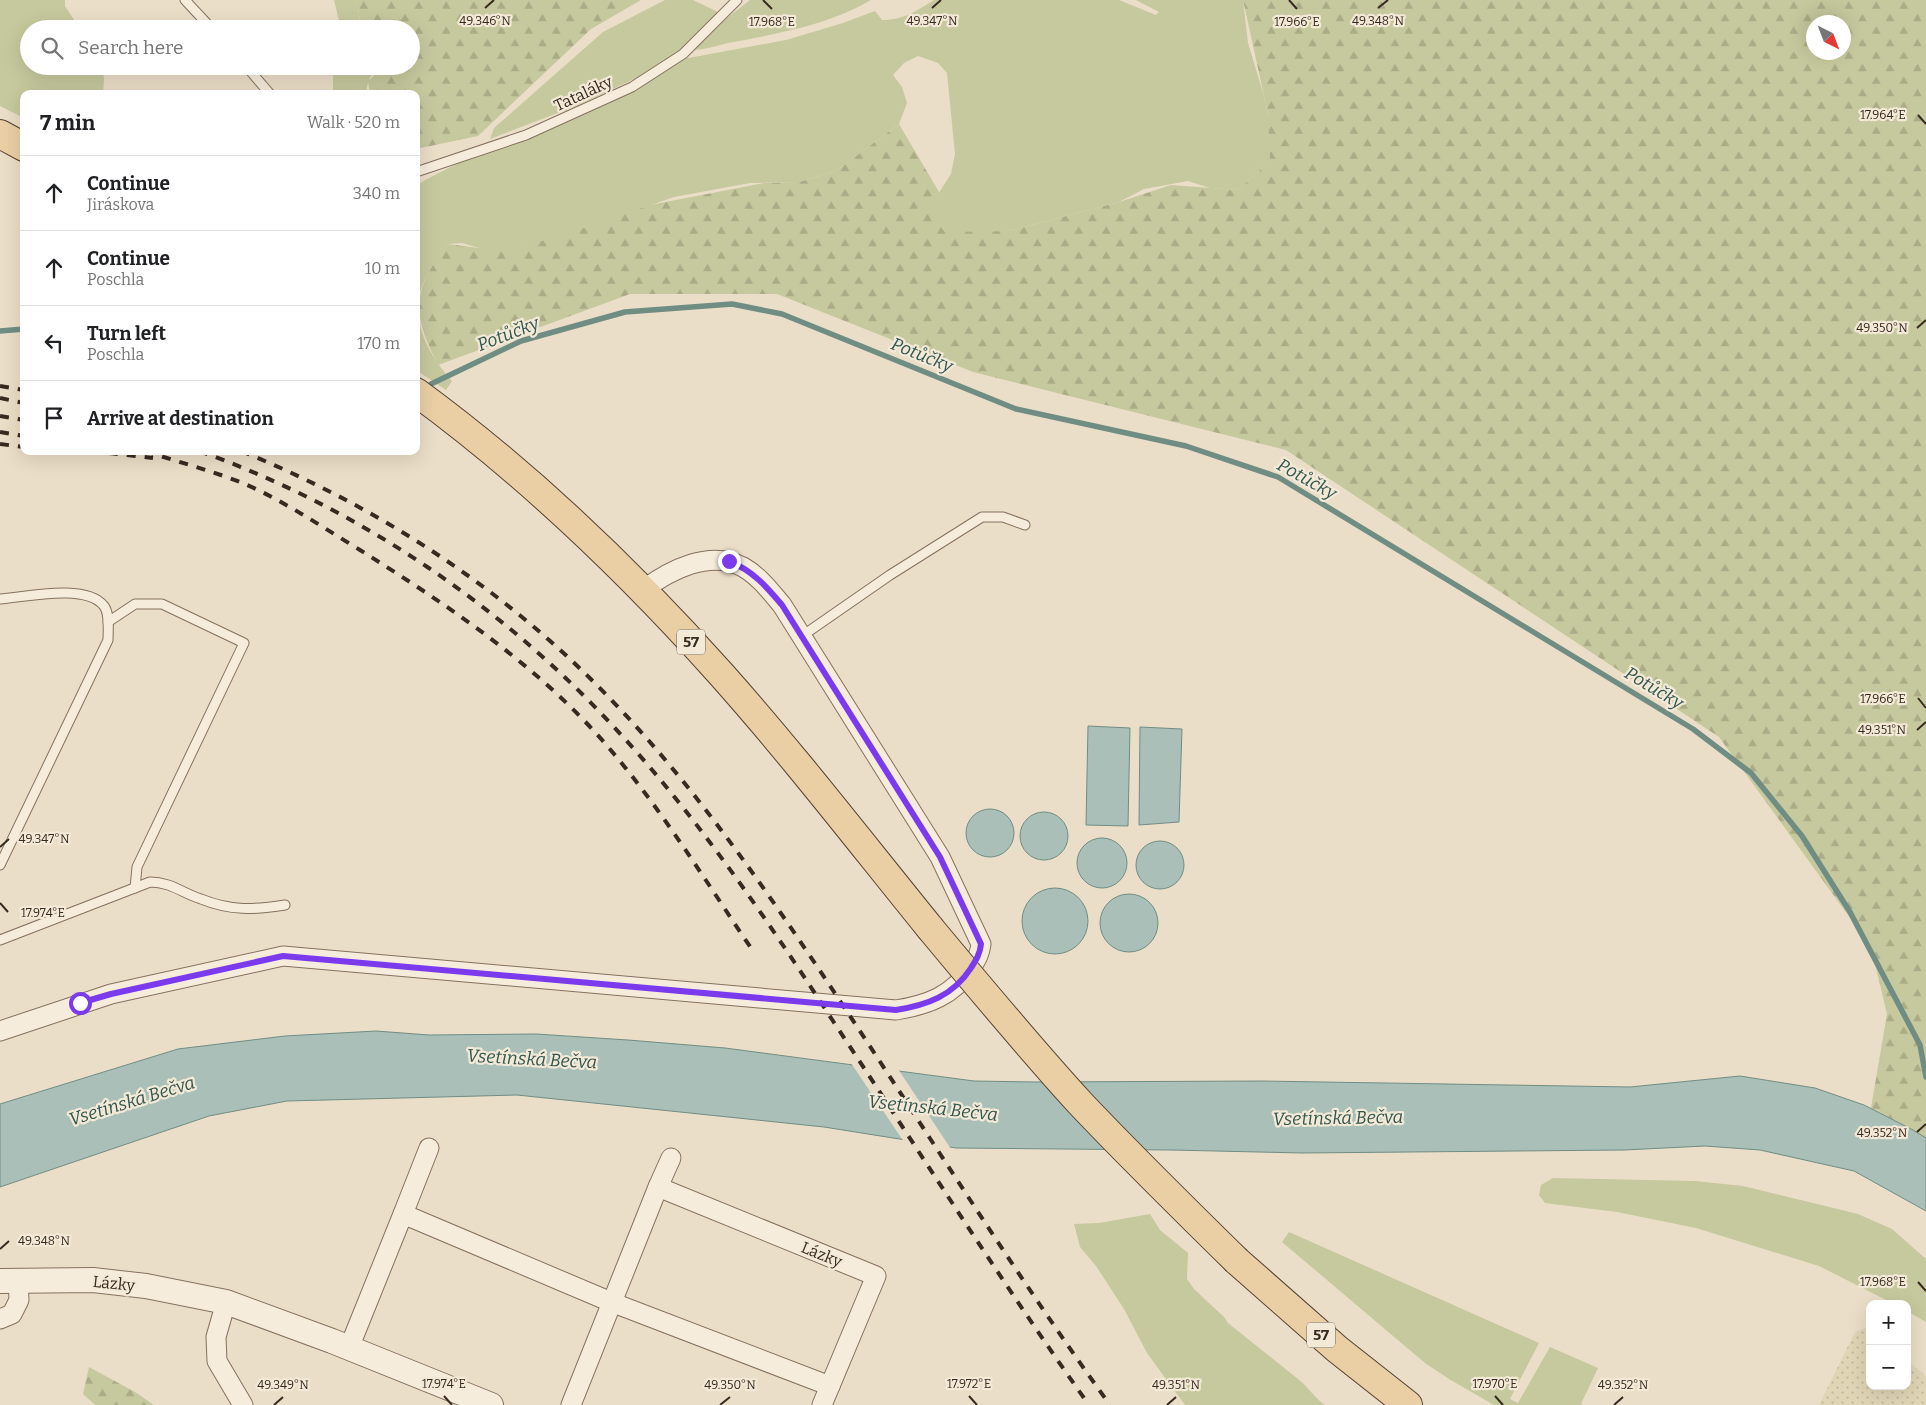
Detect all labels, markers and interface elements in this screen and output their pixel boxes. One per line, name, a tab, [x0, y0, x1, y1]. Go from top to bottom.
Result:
text: 49.346°N	[459, 14, 511, 28]
text: 49.347°N	[907, 14, 958, 28]
text: 49.348°N	[1352, 14, 1404, 28]
text: 17.968°E	[749, 15, 795, 29]
text: 17.966°E	[1274, 15, 1320, 29]
north arrow	[1806, 15, 1851, 60]
search box	[20, 20, 420, 75]
icon: search	[38, 34, 66, 62]
text: Search here	[78, 36, 183, 59]
street label: Tataláky	[551, 71, 616, 115]
text: 17.964°E	[1860, 108, 1906, 122]
text: 7 min	[40, 110, 95, 136]
text: Walk · 520 m	[307, 113, 400, 132]
text: Continue	[87, 172, 170, 195]
icon: ahead	[40, 179, 68, 207]
text: 340 m	[353, 184, 400, 203]
text: Jiráskova	[87, 195, 154, 214]
text: Continue	[87, 247, 170, 270]
icon: ahead	[40, 254, 68, 282]
text: 10 m	[365, 259, 400, 278]
text: Poschla	[87, 270, 144, 289]
water label: Potůčky	[474, 312, 543, 356]
text: 49.350°N	[1856, 321, 1908, 335]
text: Turn left	[87, 322, 166, 345]
icon: left	[40, 329, 68, 357]
water label: Potůčky	[888, 333, 957, 378]
text: 170 m	[357, 334, 400, 353]
text: Poschla	[87, 345, 144, 364]
icon: arrive	[40, 404, 68, 432]
text: Arrive at destination	[87, 407, 274, 430]
water label: Potůčky	[1273, 454, 1341, 505]
route end	[718, 550, 741, 573]
road number: 57	[677, 630, 705, 654]
water label: Potůčky	[1621, 662, 1688, 714]
text: 17.966°E	[1860, 692, 1906, 706]
text: 49.351°N	[1858, 723, 1907, 737]
text: 49.347°N	[19, 832, 70, 846]
text: 17.974°E	[21, 906, 65, 920]
route start	[69, 992, 92, 1015]
water label: Vsetínská Bečva	[466, 1045, 598, 1073]
water label: Vsetínská Bečva	[66, 1071, 198, 1131]
water label: Vsetínská Bečva	[867, 1090, 999, 1126]
water label: Vsetínská Bečva	[1273, 1106, 1403, 1130]
text: 49.352°N	[1857, 1126, 1908, 1140]
text: 49.348°N	[18, 1234, 70, 1248]
street label: Lázky	[799, 1238, 846, 1271]
street label: Lázky	[92, 1272, 137, 1295]
text: 17.968°E	[1860, 1275, 1906, 1289]
map controls	[1866, 1300, 1911, 1390]
button: +	[1866, 1300, 1911, 1345]
road number: 57	[1307, 1322, 1335, 1348]
button: −	[1866, 1345, 1911, 1390]
text: 17.974°E	[422, 1377, 466, 1391]
text: 17.972°E	[947, 1377, 991, 1391]
text: 17.970°E	[1473, 1377, 1517, 1391]
text: 49.349°N	[257, 1378, 309, 1392]
text: 49.350°N	[704, 1378, 756, 1392]
text: 49.351°N	[1152, 1378, 1201, 1392]
text: 49.352°N	[1598, 1378, 1649, 1392]

